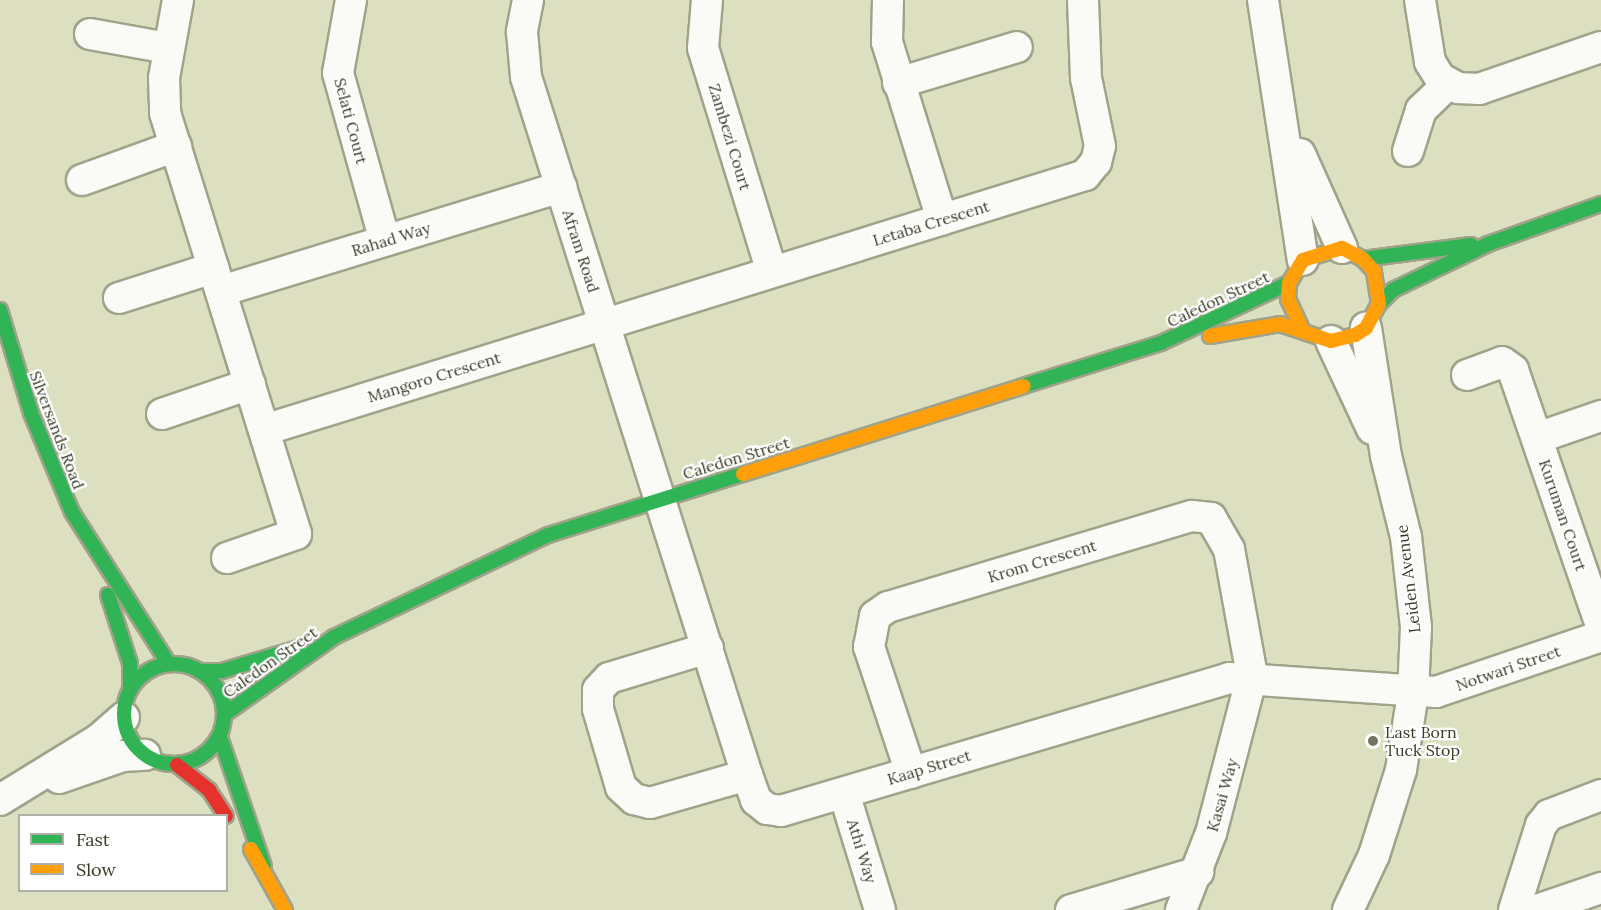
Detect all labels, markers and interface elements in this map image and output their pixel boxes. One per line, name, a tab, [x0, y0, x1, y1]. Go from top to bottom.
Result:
street label: Selati Court	[330, 76, 372, 166]
street label: Zambezi Court	[705, 81, 755, 193]
street label: Letaba Crescent	[870, 196, 992, 250]
street label: Afram Road	[559, 207, 603, 295]
street label: Rahad Way	[349, 218, 433, 260]
street label: Caledon Street	[1164, 267, 1272, 331]
street label: Mangoro Crescent	[365, 348, 503, 406]
street label: Silversands Road	[26, 368, 88, 492]
street label: Caledon Street	[680, 433, 792, 483]
street label: Kuruman Court	[1535, 457, 1591, 573]
street label: Leiden Avenue	[1392, 524, 1424, 634]
street label: Krom Crescent	[985, 535, 1099, 587]
street label: Caledon Street	[219, 622, 321, 702]
street label: Notwari Street	[1453, 641, 1563, 695]
place label: Last Born Tuck Stop	[1385, 722, 1460, 760]
marker: Last Born Tuck Stop	[1366, 734, 1380, 748]
street label: Kaap Street	[885, 745, 973, 789]
street label: Kasai Way	[1202, 756, 1242, 834]
legend	[18, 814, 228, 892]
street label: Athi Way	[843, 817, 881, 885]
text: Fast	[76, 828, 110, 851]
text: Slow	[76, 858, 116, 881]

